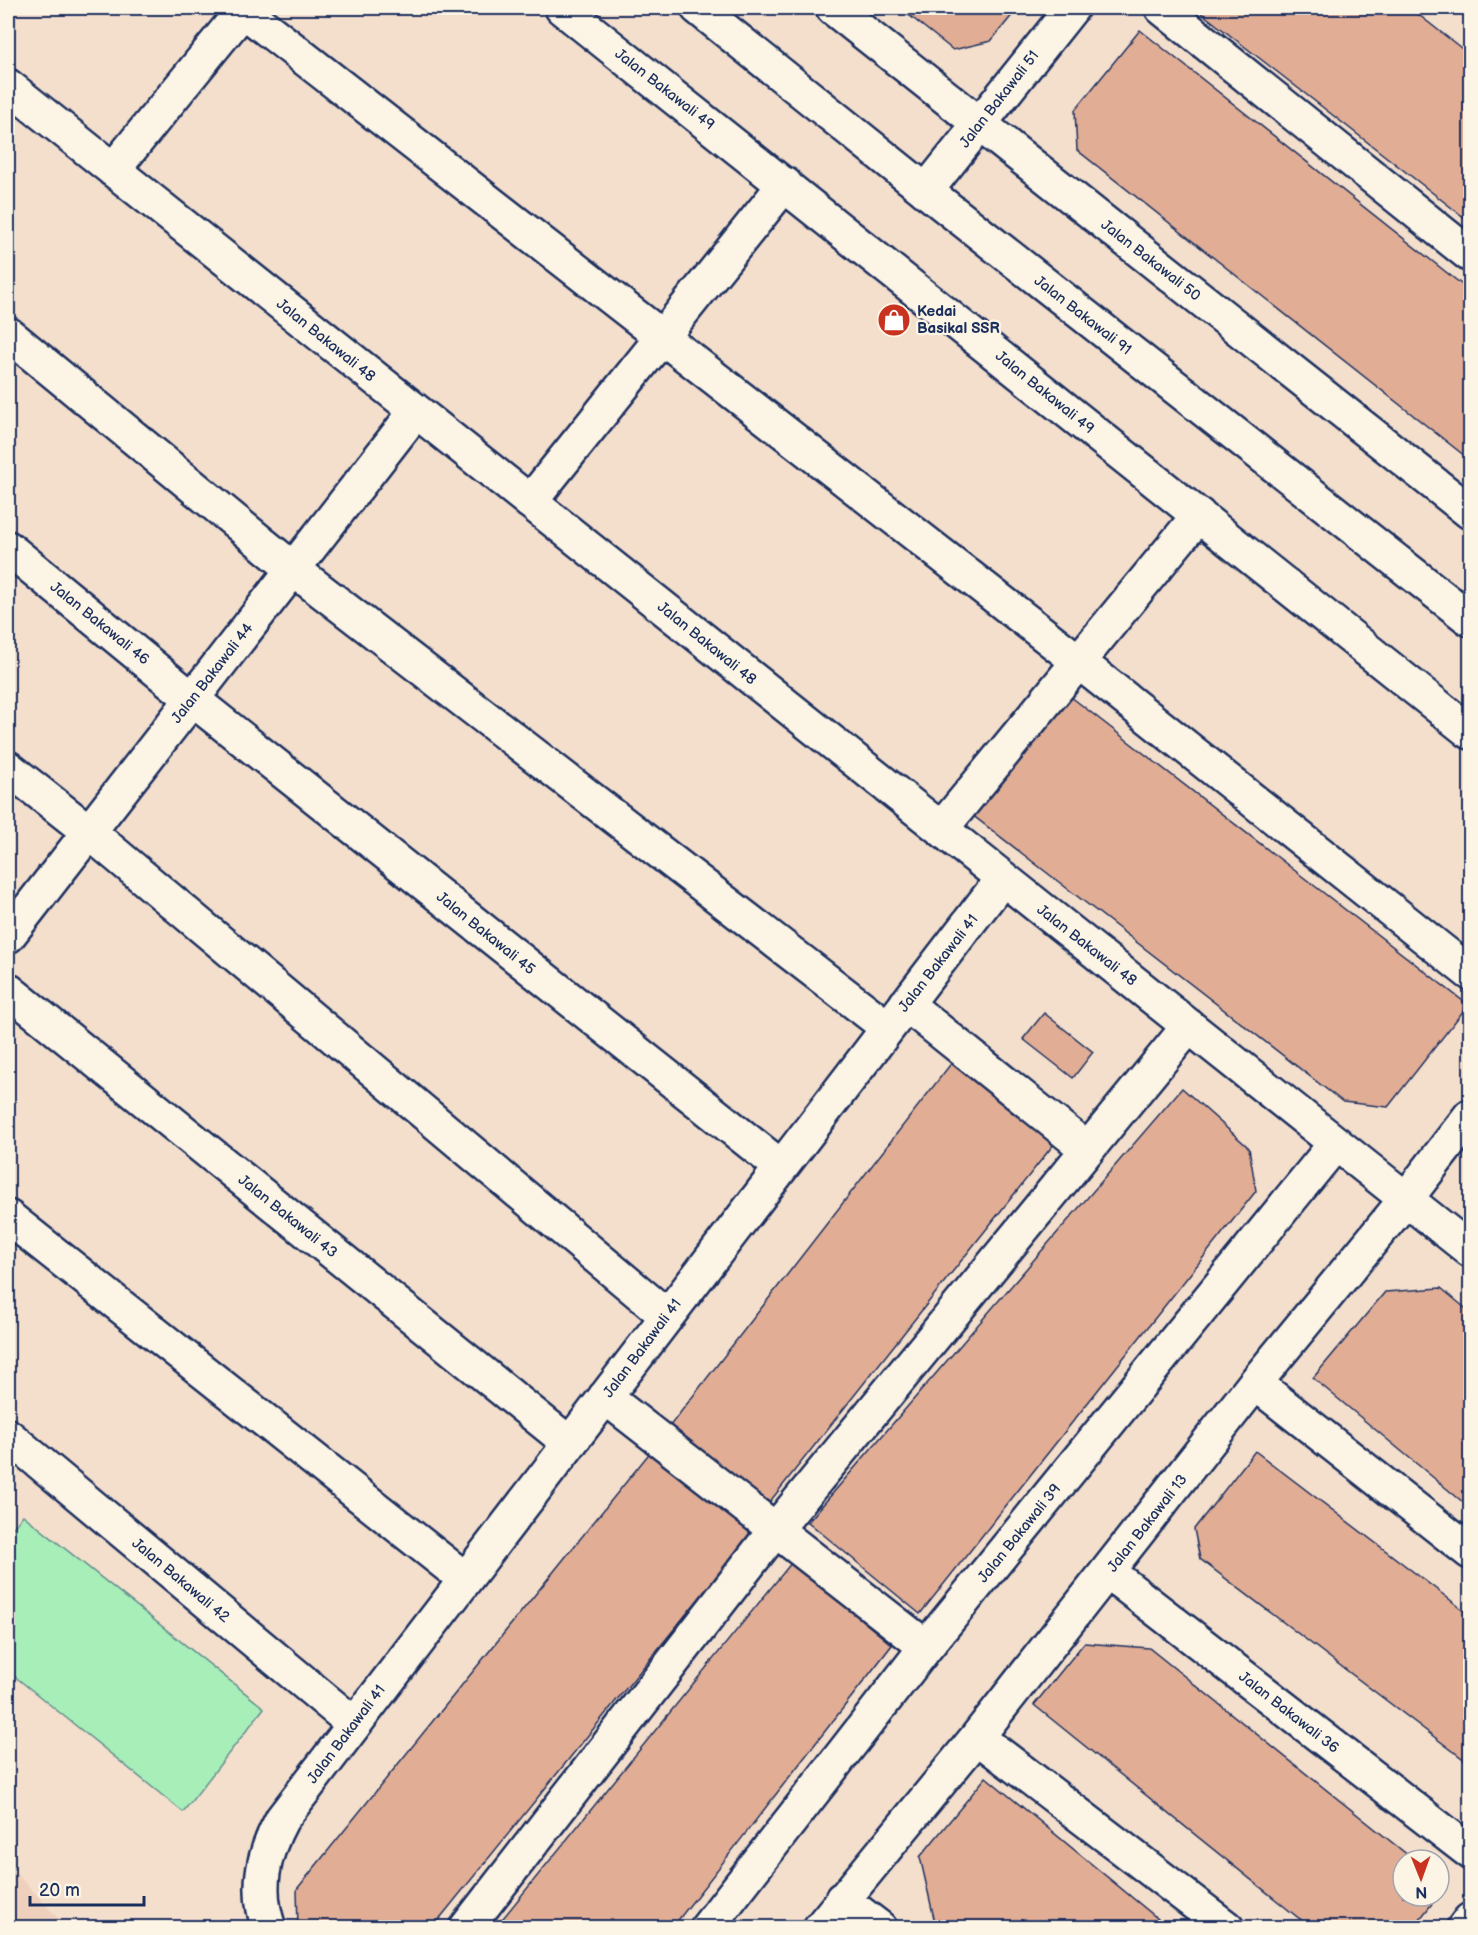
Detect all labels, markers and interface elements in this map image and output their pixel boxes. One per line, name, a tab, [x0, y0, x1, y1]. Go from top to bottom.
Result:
street label: Jalan Bakawali 49	[611, 44, 719, 134]
street label: Jalan Bakawali 51	[955, 47, 1043, 152]
street label: Jalan Bakawali 50	[1097, 216, 1205, 305]
street label: Jalan Bakawali 91	[1030, 271, 1135, 359]
street label: Jalan Bakawali 48	[272, 295, 379, 386]
shop icon: Kedai Basikal SSR	[876, 302, 912, 338]
place label: Kedai Basikal SSR	[917, 302, 1000, 338]
street label: Jalan Bakawali 49	[991, 347, 1098, 438]
street label: Jalan Bakawali 46	[46, 578, 153, 669]
street label: Jalan Bakawali 48	[653, 598, 760, 689]
street label: Jalan Bakawali 44	[167, 619, 258, 727]
street label: Jalan Bakawali 45	[432, 888, 539, 979]
street label: Jalan Bakawali 48	[1033, 900, 1141, 991]
street label: Jalan Bakawali 41	[894, 911, 982, 1016]
street label: Jalan Bakawali 43	[234, 1171, 341, 1262]
street label: Jalan Bakawali 41	[599, 1295, 686, 1402]
street label: Jalan Bakawali 13	[1103, 1471, 1192, 1576]
street label: Jalan Bakawali 39	[974, 1480, 1065, 1587]
street label: Jalan Bakawali 42	[128, 1534, 234, 1627]
street label: Jalan Bakawali 36	[1235, 1667, 1343, 1758]
street label: Jalan Bakawali 41	[303, 1681, 390, 1788]
north arrow	[1391, 1848, 1451, 1908]
scale bar	[30, 1869, 144, 1907]
text: 20 m	[39, 1880, 80, 1901]
text: N	[1415, 1882, 1427, 1901]

